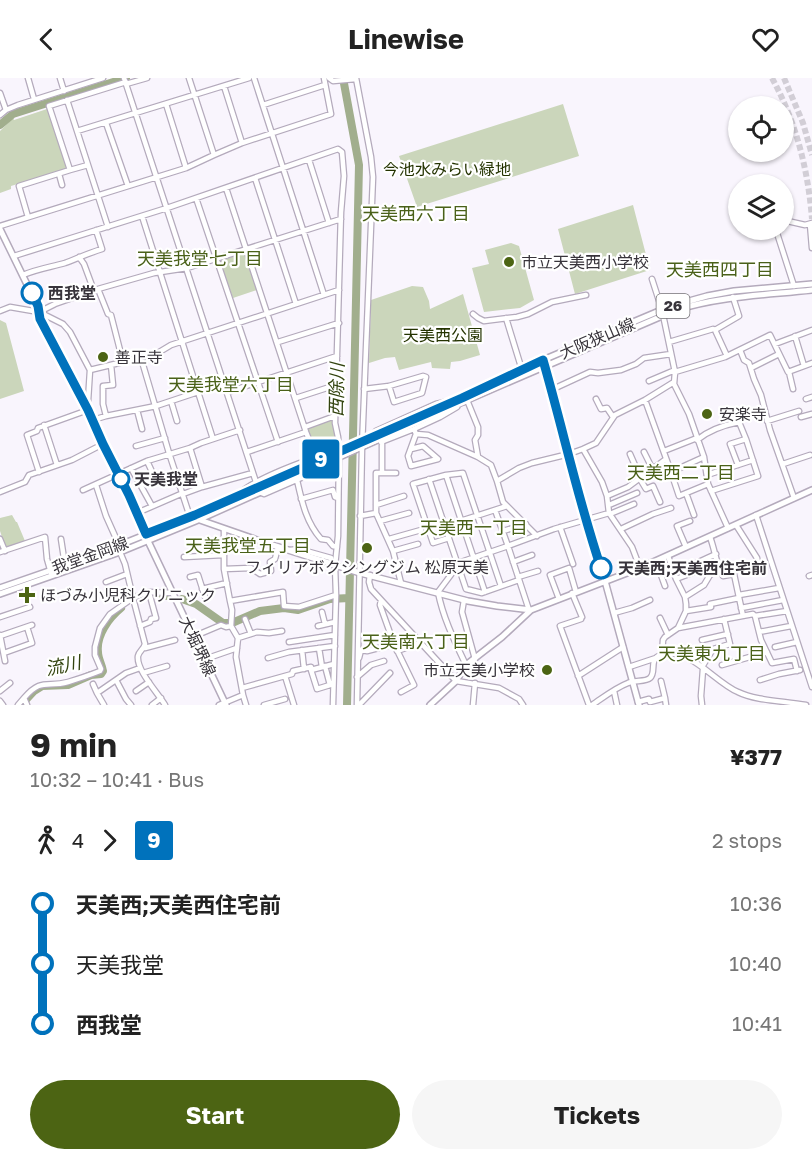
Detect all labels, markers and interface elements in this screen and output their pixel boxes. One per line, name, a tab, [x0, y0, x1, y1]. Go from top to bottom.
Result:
icon: back	[30, 23, 63, 56]
text: Linewise	[348, 23, 464, 55]
icon: heart	[749, 23, 782, 56]
map controls	[728, 96, 794, 240]
button: locate	[728, 96, 794, 162]
park label: 今池水みらい緑地	[383, 159, 511, 179]
button: layers	[728, 174, 794, 240]
district label: 天美西六丁目	[362, 202, 470, 224]
district label: 天美我堂七丁目	[137, 247, 263, 269]
place label: 市立天美西小学校	[521, 252, 649, 272]
marker: 市立天美西小学校	[502, 255, 516, 269]
district label: 天美西四丁目	[666, 258, 774, 280]
marker: 西我堂	[21, 282, 43, 304]
place label: 西我堂	[48, 283, 96, 303]
road number: 26	[656, 294, 690, 318]
street label: 大阪狭山線	[556, 313, 638, 363]
park label: 天美西公園	[403, 325, 483, 345]
place label: 善正寺	[115, 347, 163, 367]
marker: 善正寺	[96, 350, 110, 364]
water label: 西除川	[325, 361, 348, 417]
district label: 天美我堂六丁目	[168, 373, 294, 395]
place label: 安楽寺	[719, 404, 767, 424]
marker: 安楽寺	[700, 407, 714, 421]
line badge: 9	[302, 440, 340, 478]
text: 9	[314, 446, 328, 472]
district label: 天美西二丁目	[627, 461, 735, 483]
place label: 天美我堂	[134, 469, 198, 489]
marker: 天美我堂	[112, 470, 130, 488]
district label: 天美西一丁目	[420, 516, 528, 538]
street label: 我堂金岡線	[49, 532, 131, 578]
district label: 天美我堂五丁目	[185, 534, 311, 556]
marker: フィリアボクシングジム 松原天美	[360, 541, 374, 555]
place label: フィリアボクシングジム 松原天美	[245, 557, 489, 577]
marker: 天美西;天美西住宅前	[590, 557, 612, 579]
place label: 天美西;天美西住宅前	[618, 558, 767, 578]
place label: ほづみ小児科クリニック	[40, 585, 216, 605]
marker: ほづみ小児科クリニック	[18, 586, 36, 604]
street label: 大堀堺線	[175, 613, 221, 679]
district label: 天美南六丁目	[362, 630, 470, 652]
district label: 天美東九丁目	[658, 642, 766, 664]
water label: 流川	[43, 650, 85, 680]
place label: 市立天美小学校	[423, 660, 535, 680]
marker: 市立天美小学校	[540, 663, 554, 677]
text: 9 min	[30, 725, 117, 764]
text: ¥377	[730, 743, 782, 770]
text: 10:32 – 10:41 · Bus	[30, 767, 204, 791]
icon: walk	[30, 824, 63, 857]
icon: forward	[93, 824, 126, 857]
text: 9	[147, 827, 161, 853]
text: 4	[72, 828, 84, 852]
text: 2 stops	[712, 828, 782, 852]
text: 天美西;天美西住宅前	[76, 891, 281, 918]
text: 10:36	[730, 891, 782, 915]
text: 天美我堂	[76, 951, 164, 978]
text: 10:40	[729, 951, 782, 975]
text: 西我堂	[76, 1011, 142, 1038]
text: 10:41	[732, 1011, 782, 1035]
button: Start	[30, 1080, 400, 1149]
button: Tickets	[412, 1080, 782, 1149]

